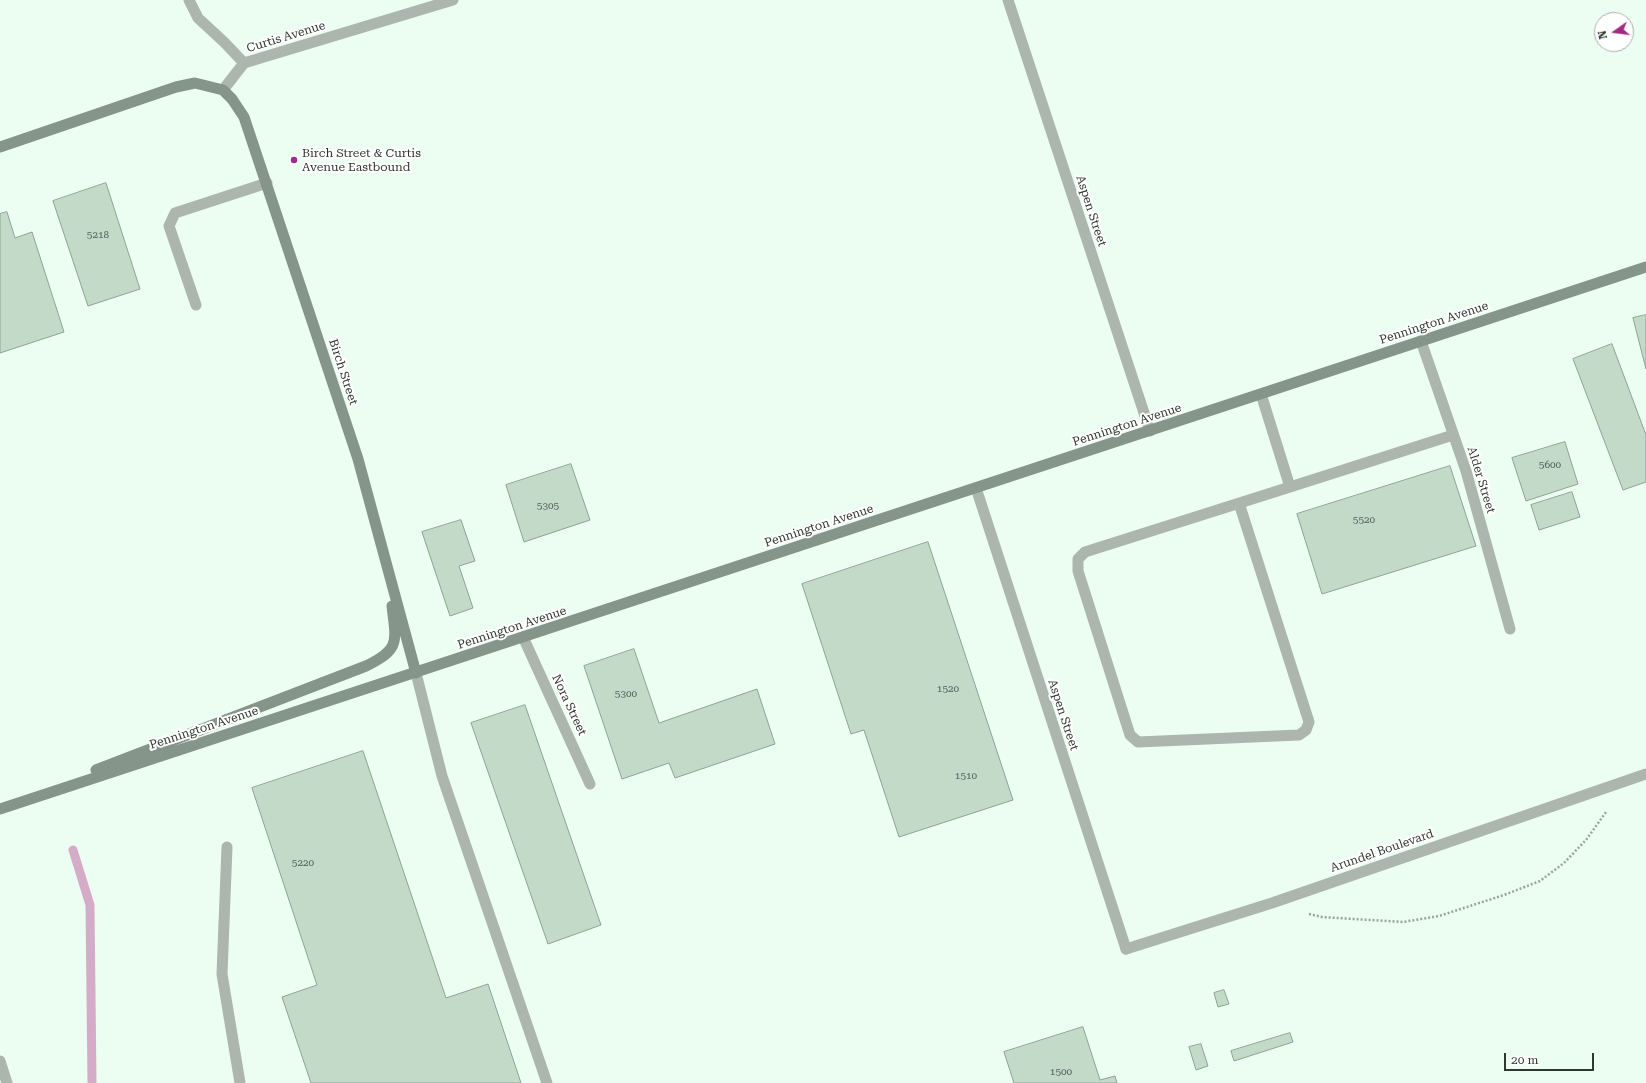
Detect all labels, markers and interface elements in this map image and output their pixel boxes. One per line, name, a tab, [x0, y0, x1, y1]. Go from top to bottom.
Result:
north arrow	[1594, 12, 1634, 52]
street label: Curtis Avenue	[245, 18, 327, 56]
text: N	[1596, 29, 1610, 40]
place label: Birch Street & Curtis Avenue Eastbound	[302, 146, 421, 174]
marker: Birch Street & Curtis Avenue Eastbound	[289, 155, 299, 165]
street label: Aspen Street	[1073, 174, 1109, 248]
house number: 5218	[87, 229, 109, 241]
street label: Pennington Avenue	[1378, 299, 1490, 347]
street label: Birch Street	[326, 337, 360, 407]
street label: Pennington Avenue	[1071, 401, 1183, 449]
street label: Alder Street	[1464, 445, 1498, 515]
house number: 5600	[1539, 459, 1561, 471]
house number: 5305	[537, 500, 559, 512]
street label: Pennington Avenue	[763, 502, 875, 550]
house number: 5520	[1353, 514, 1375, 526]
street label: Pennington Avenue	[456, 604, 568, 652]
street label: Nora Street	[549, 672, 589, 738]
street label: Aspen Street	[1045, 678, 1081, 752]
house number: 1520	[937, 683, 959, 695]
house number: 5300	[615, 688, 637, 700]
street label: Pennington Avenue	[148, 704, 260, 752]
house number: 1510	[955, 770, 977, 782]
street label: Arundel Boulevard	[1328, 827, 1436, 875]
house number: 5220	[292, 857, 314, 869]
scale bar	[1506, 1045, 1596, 1071]
text: 20 m	[1511, 1053, 1538, 1067]
house number: 1500	[1050, 1066, 1072, 1078]

